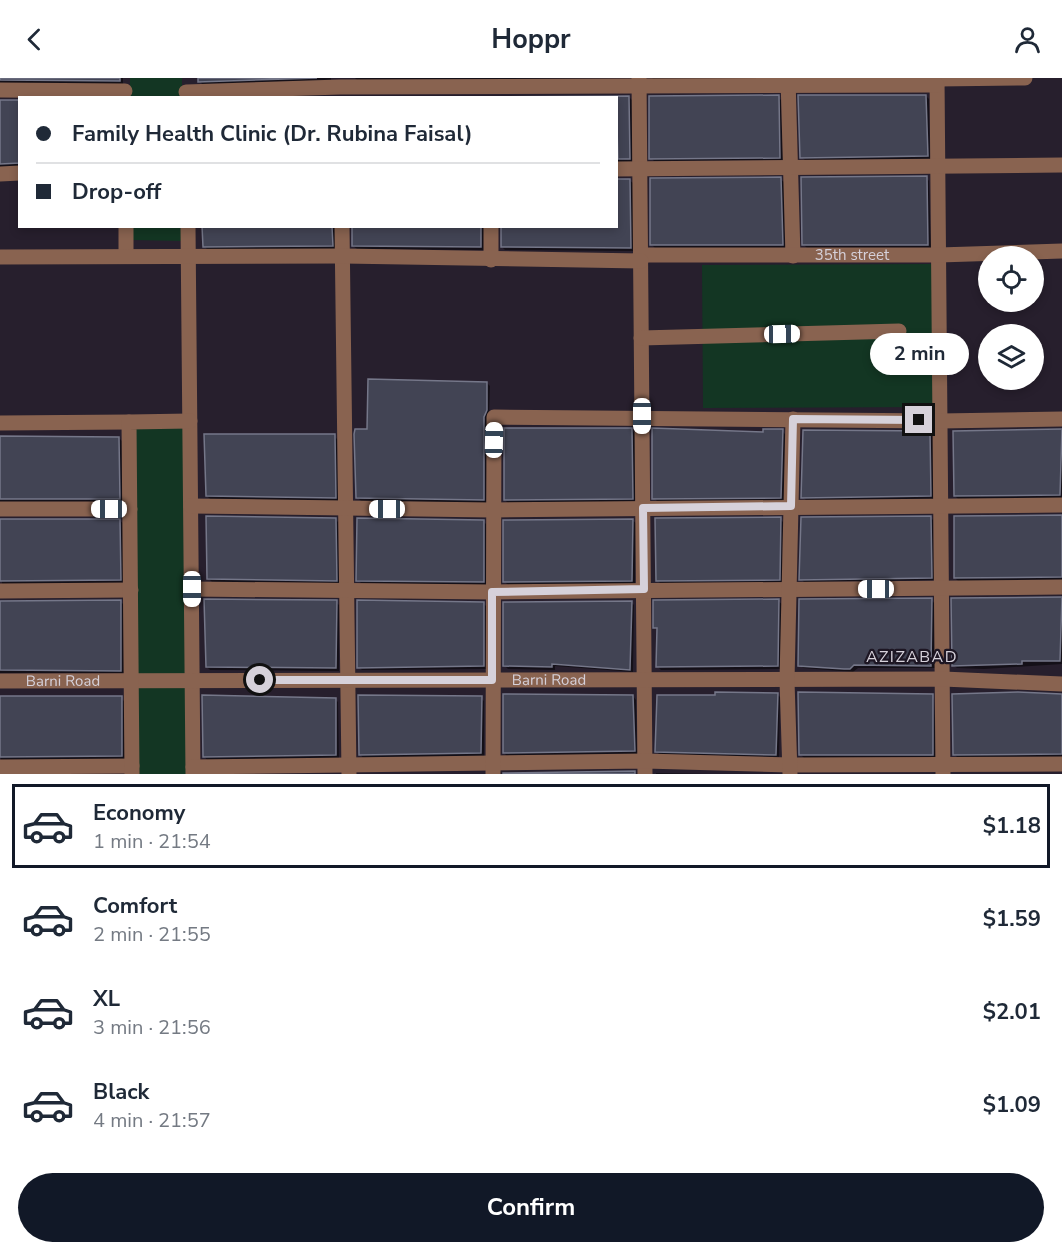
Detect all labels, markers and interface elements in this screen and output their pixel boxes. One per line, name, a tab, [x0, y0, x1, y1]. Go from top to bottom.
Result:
text: Hoppr	[491, 21, 571, 58]
icon: back	[18, 23, 51, 56]
icon: person	[1011, 23, 1044, 56]
text: Family Health Clinic (Dr. Rubina Faisal)	[72, 119, 473, 149]
text: Drop-off	[72, 177, 161, 207]
street label: 35th street	[815, 245, 890, 265]
map controls	[978, 246, 1044, 390]
button: locate	[978, 246, 1044, 312]
button: layers	[978, 324, 1044, 390]
car	[764, 325, 800, 343]
callout: 2 min	[870, 333, 968, 375]
text: 2 min	[894, 340, 945, 367]
car	[633, 398, 651, 434]
route end	[905, 406, 932, 433]
car	[485, 422, 503, 458]
car	[91, 500, 127, 518]
car	[369, 500, 405, 518]
car	[183, 571, 201, 607]
car	[858, 580, 894, 598]
district label: AZIZABAD	[866, 646, 958, 668]
route start	[246, 666, 273, 693]
street label: Barni Road	[512, 670, 586, 690]
street label: Barni Road	[26, 671, 100, 691]
text: Economy	[93, 798, 185, 828]
icon: car	[21, 799, 75, 853]
text: $1.18	[983, 811, 1041, 841]
text: 1 min · 21:54	[93, 828, 211, 855]
text: Comfort	[93, 891, 177, 921]
icon: car	[21, 892, 75, 946]
text: $1.59	[983, 904, 1041, 934]
text: 2 min · 21:55	[93, 921, 211, 948]
text: XL	[93, 984, 120, 1014]
icon: car	[21, 985, 75, 1039]
text: $2.01	[983, 997, 1041, 1027]
text: 3 min · 21:56	[93, 1014, 211, 1041]
text: Black	[93, 1077, 149, 1107]
icon: car	[21, 1078, 75, 1132]
text: $1.09	[983, 1090, 1041, 1120]
text: 4 min · 21:57	[93, 1107, 211, 1134]
button: Confirm	[18, 1173, 1044, 1242]

